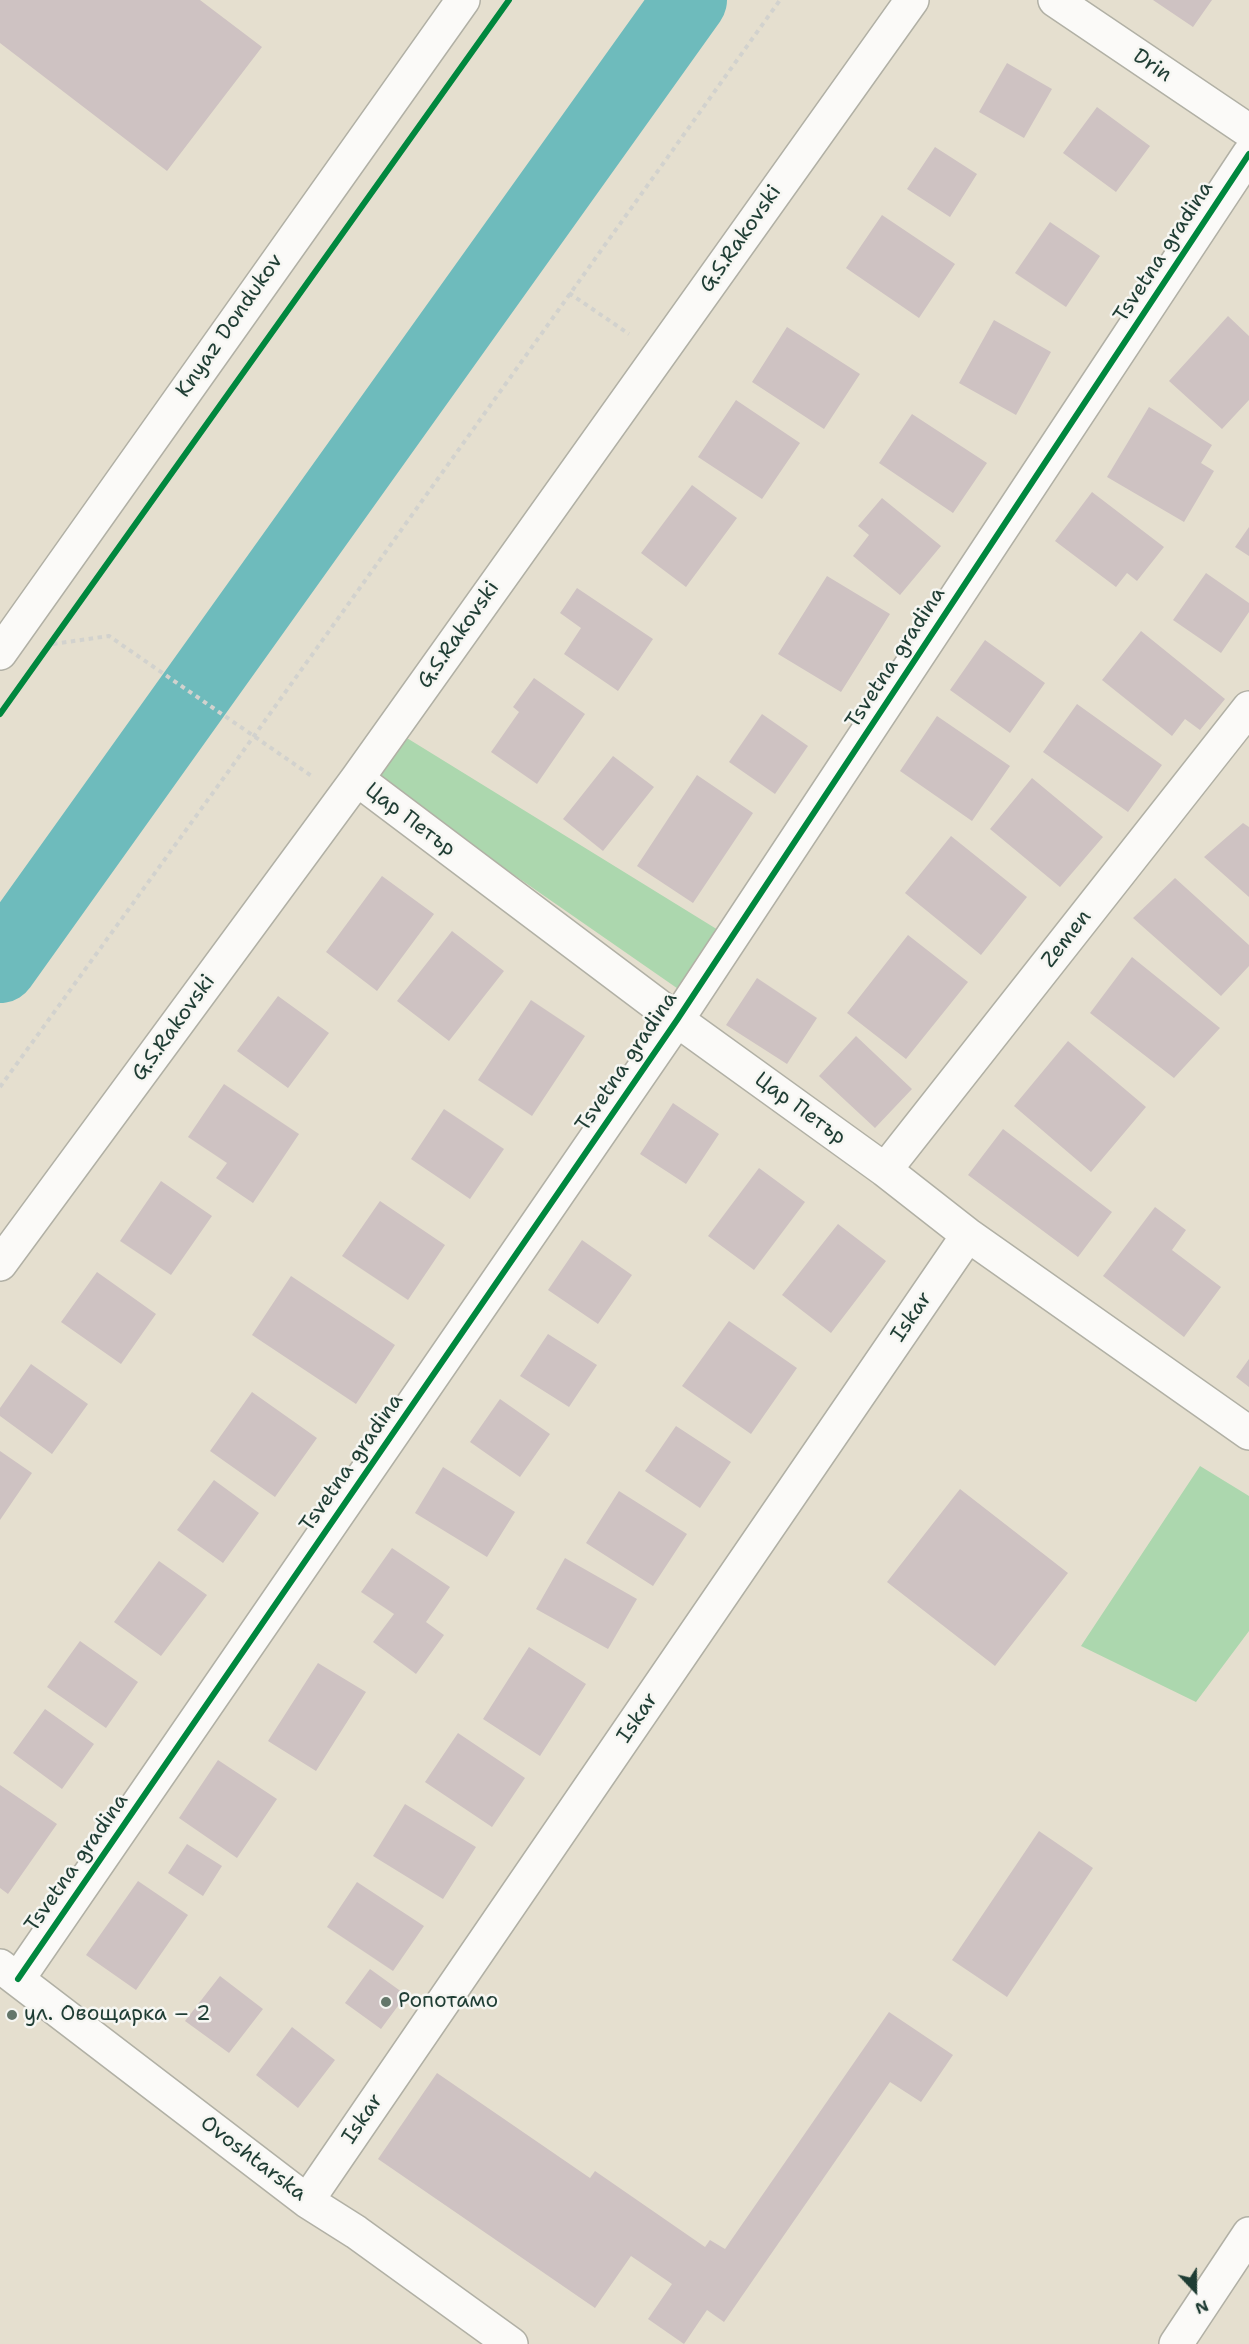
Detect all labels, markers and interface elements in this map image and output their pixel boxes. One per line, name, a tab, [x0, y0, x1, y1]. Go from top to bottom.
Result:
street label: Drin	[1128, 44, 1176, 88]
street label: Tsvetna gradina	[1109, 177, 1219, 327]
street label: G.S.Rakovski	[695, 180, 787, 298]
street label: Knyaz Dondukov	[171, 249, 289, 403]
street label: G.S.Rakovski	[413, 576, 505, 694]
street label: Tsvetna gradina	[841, 583, 951, 733]
street label: Цар Петър	[360, 778, 460, 862]
street label: Zemen	[1037, 905, 1097, 973]
street label: G.S.Rakovski	[127, 970, 221, 1086]
street label: Tsvetna gradina	[571, 987, 683, 1137]
street label: Цар Петър	[749, 1067, 851, 1151]
street label: Iskar	[886, 1287, 938, 1347]
street label: Tsvetna gradina	[295, 1389, 409, 1537]
street label: Iskar	[612, 1688, 664, 1748]
street label: Tsvetna gradina	[20, 1789, 134, 1937]
place label: Ропотамо	[398, 1989, 498, 2015]
marker: Ропотамо	[379, 1995, 393, 2009]
place label: ул. Овощарка – 2	[24, 2002, 211, 2028]
marker: ул. Овощарка – 2	[5, 2008, 19, 2022]
street label: Iskar	[337, 2089, 389, 2149]
street label: Ovoshtarska	[195, 2111, 311, 2207]
north arrow	[1165, 2260, 1225, 2320]
text: N	[1192, 2295, 1212, 2319]

